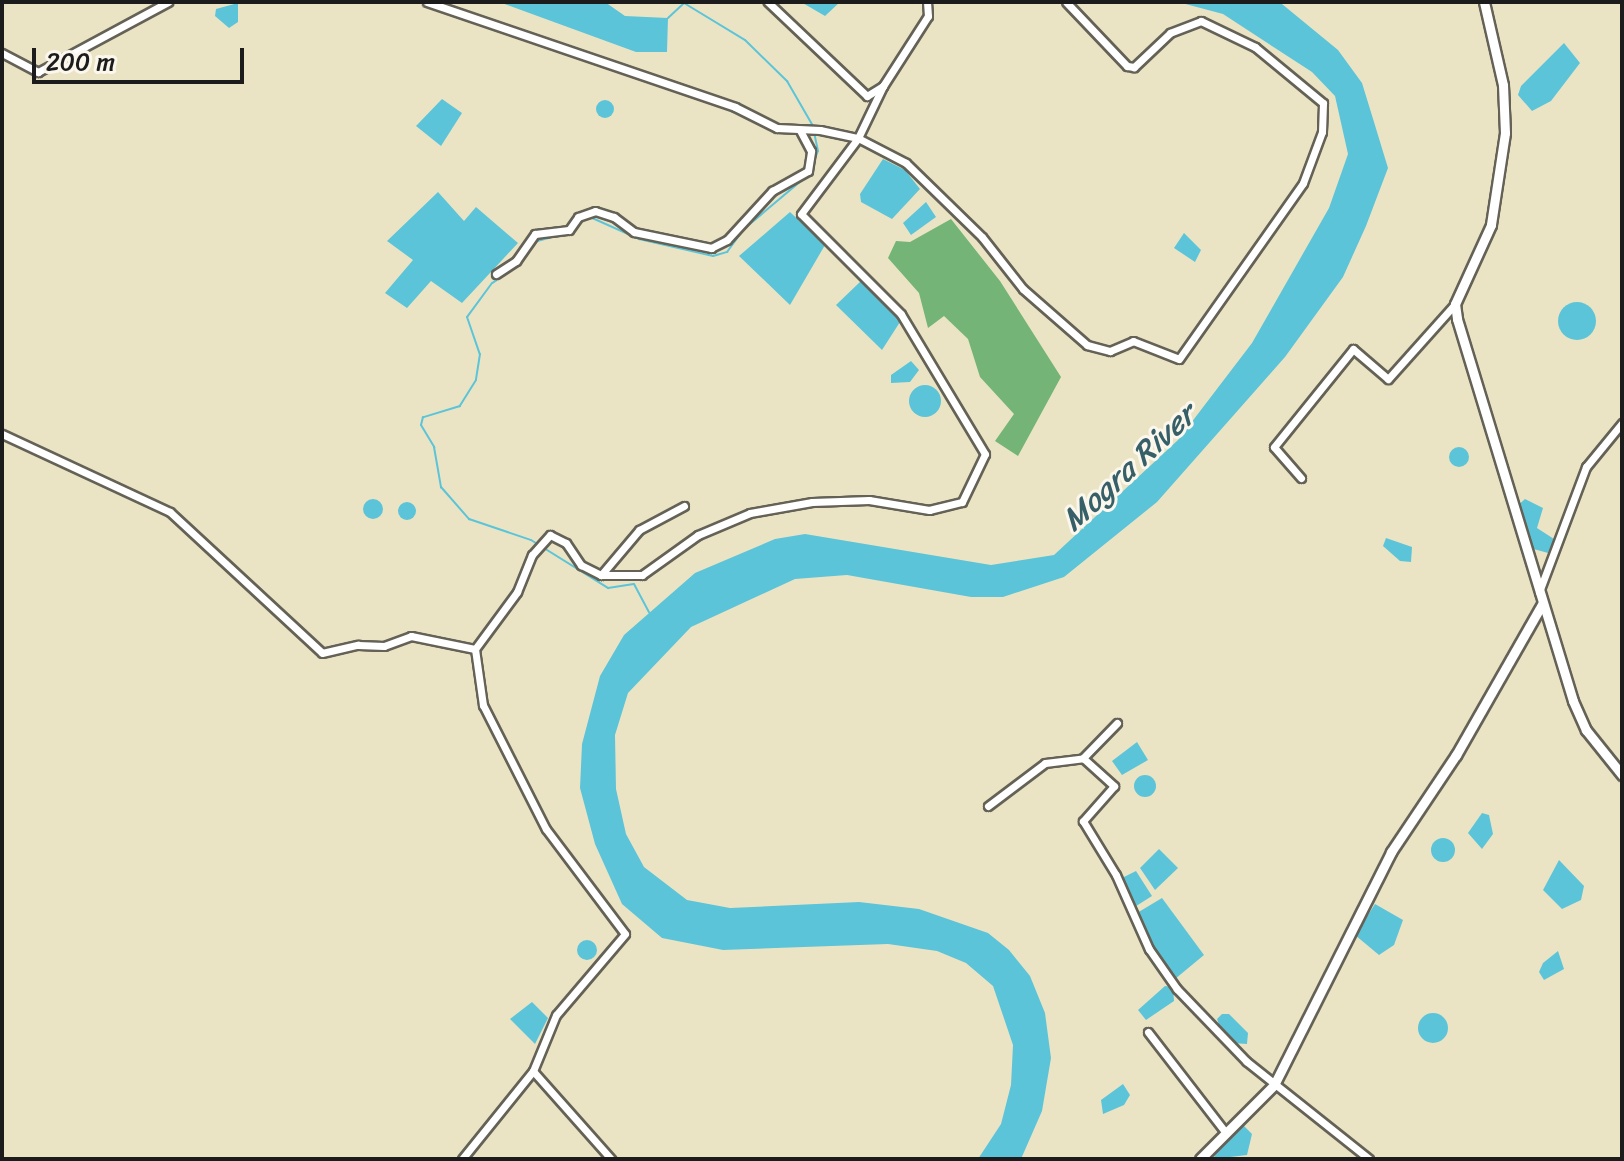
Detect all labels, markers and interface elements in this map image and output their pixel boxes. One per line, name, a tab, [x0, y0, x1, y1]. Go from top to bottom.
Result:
scale bar	[36, 32, 248, 82]
text: 200 m	[46, 41, 115, 83]
water label: Mogra River	[1054, 396, 1204, 540]

